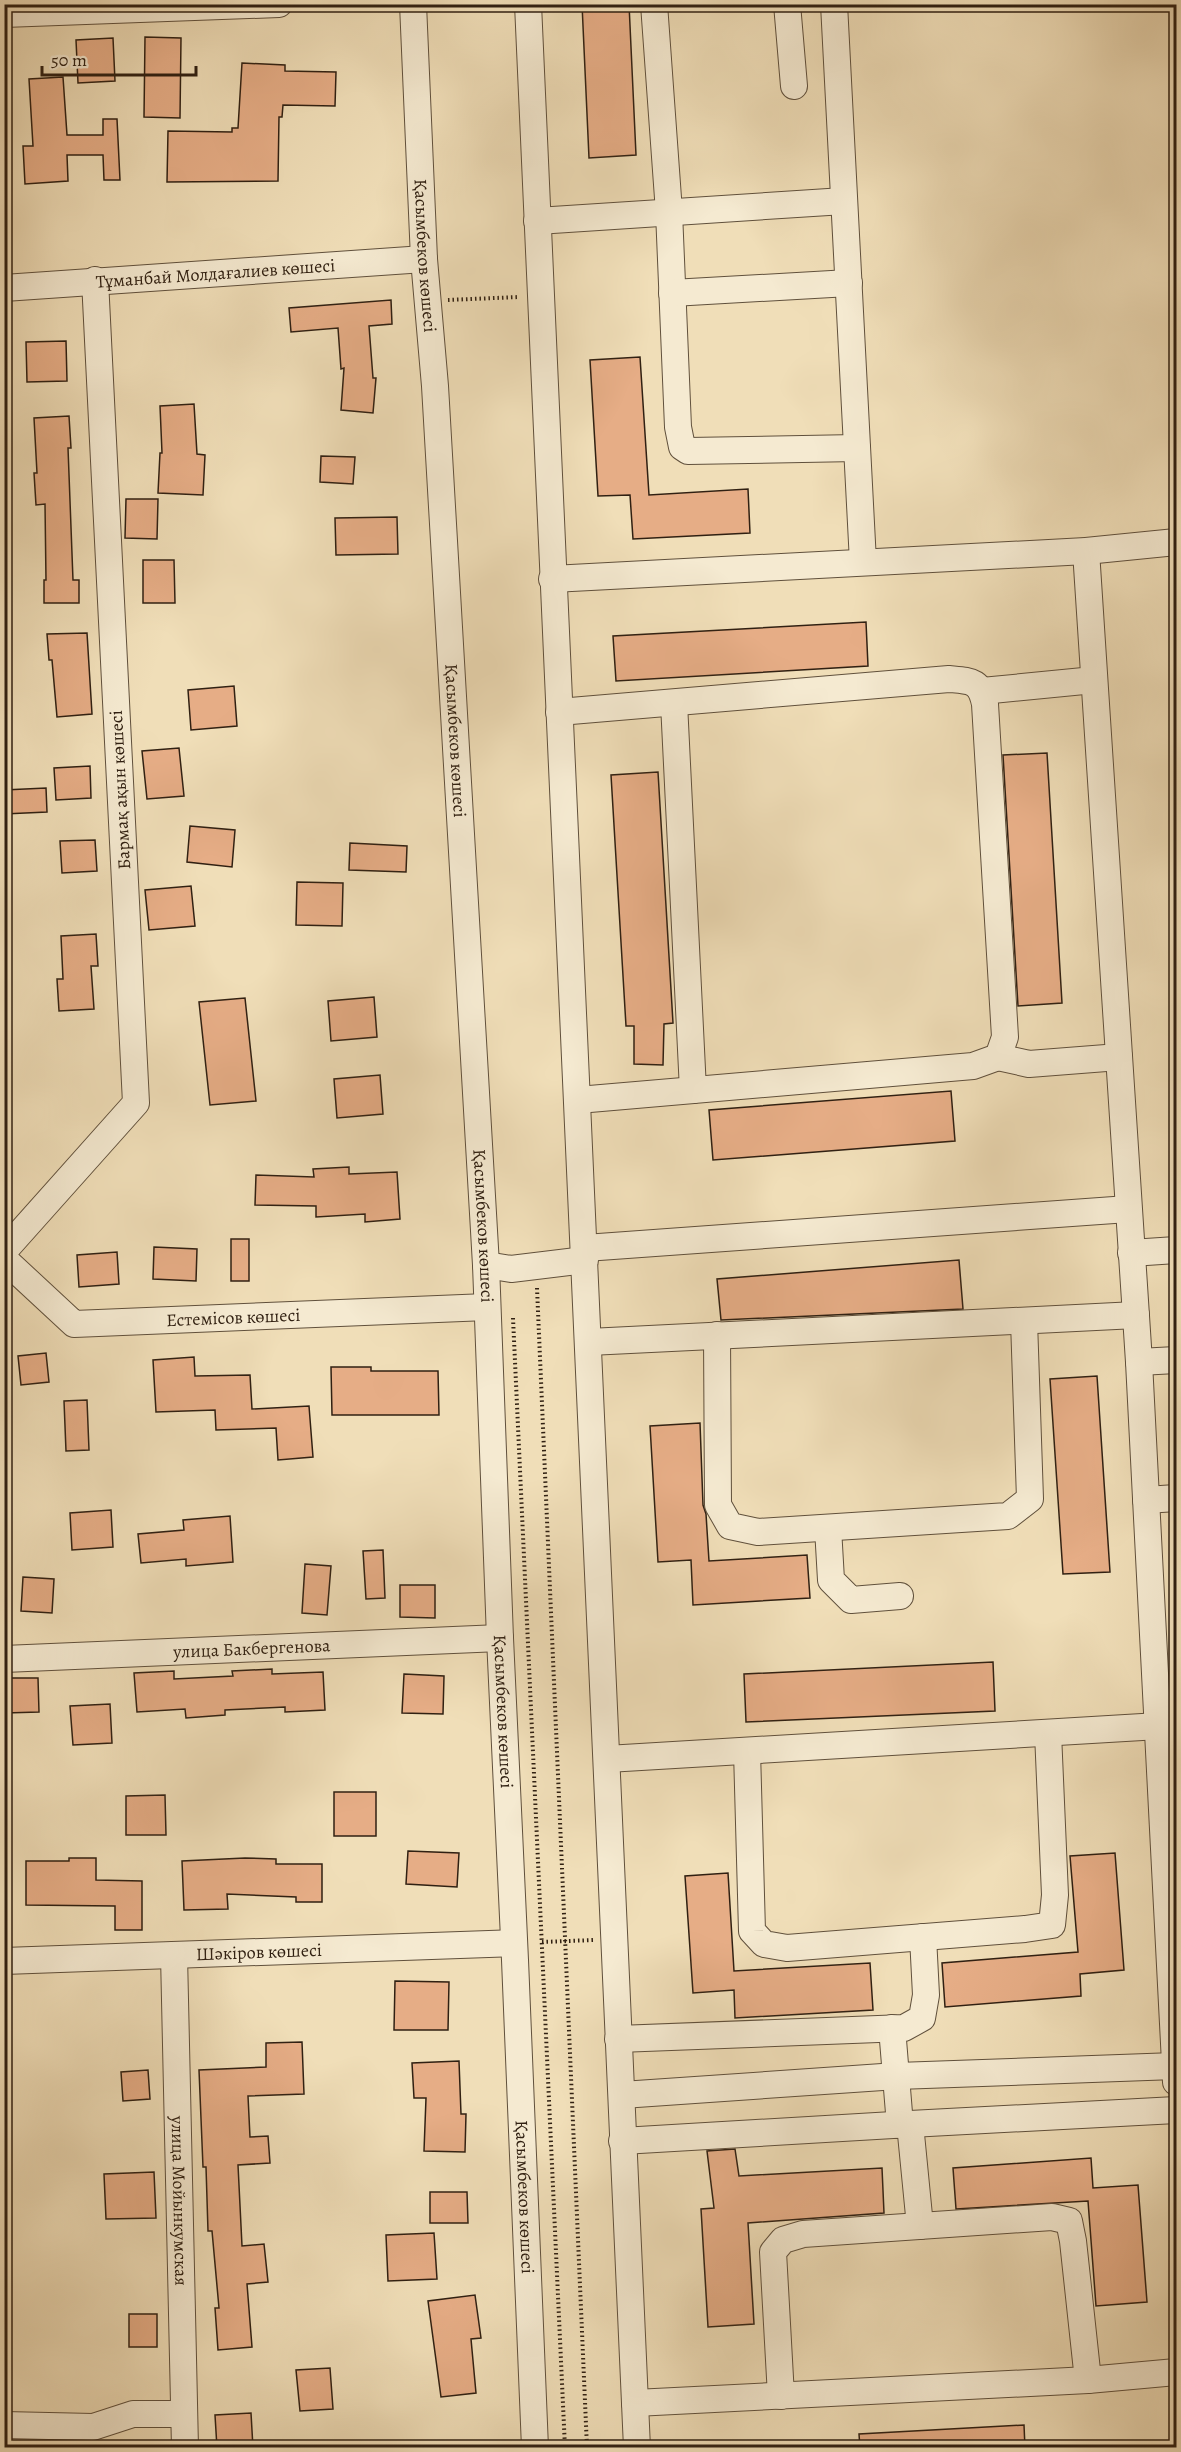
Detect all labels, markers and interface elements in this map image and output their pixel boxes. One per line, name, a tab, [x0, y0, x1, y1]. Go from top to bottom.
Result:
scale bar	[42, 39, 196, 77]
text: 50 m	[51, 48, 87, 72]
street label: Қасымбеков көшесі	[409, 178, 442, 333]
street label: Тұманбай Молдағалиев көшесі	[95, 253, 336, 294]
street label: Қасымбеков көшесі	[439, 663, 472, 818]
street label: Бармақ ақын көшесі	[104, 710, 136, 870]
street label: Қасымбеков көшесі	[467, 1148, 499, 1303]
street label: Естемісов көшесі	[166, 1303, 301, 1332]
street label: улица Бакбергенова	[172, 1633, 332, 1664]
street label: Қасымбеков көшесі	[488, 1634, 519, 1789]
street label: Шәкіров көшесі	[195, 1938, 322, 1966]
street label: улица Мойынкумская	[166, 2115, 193, 2286]
street label: Қасымбеков көшесі	[510, 2120, 540, 2274]

